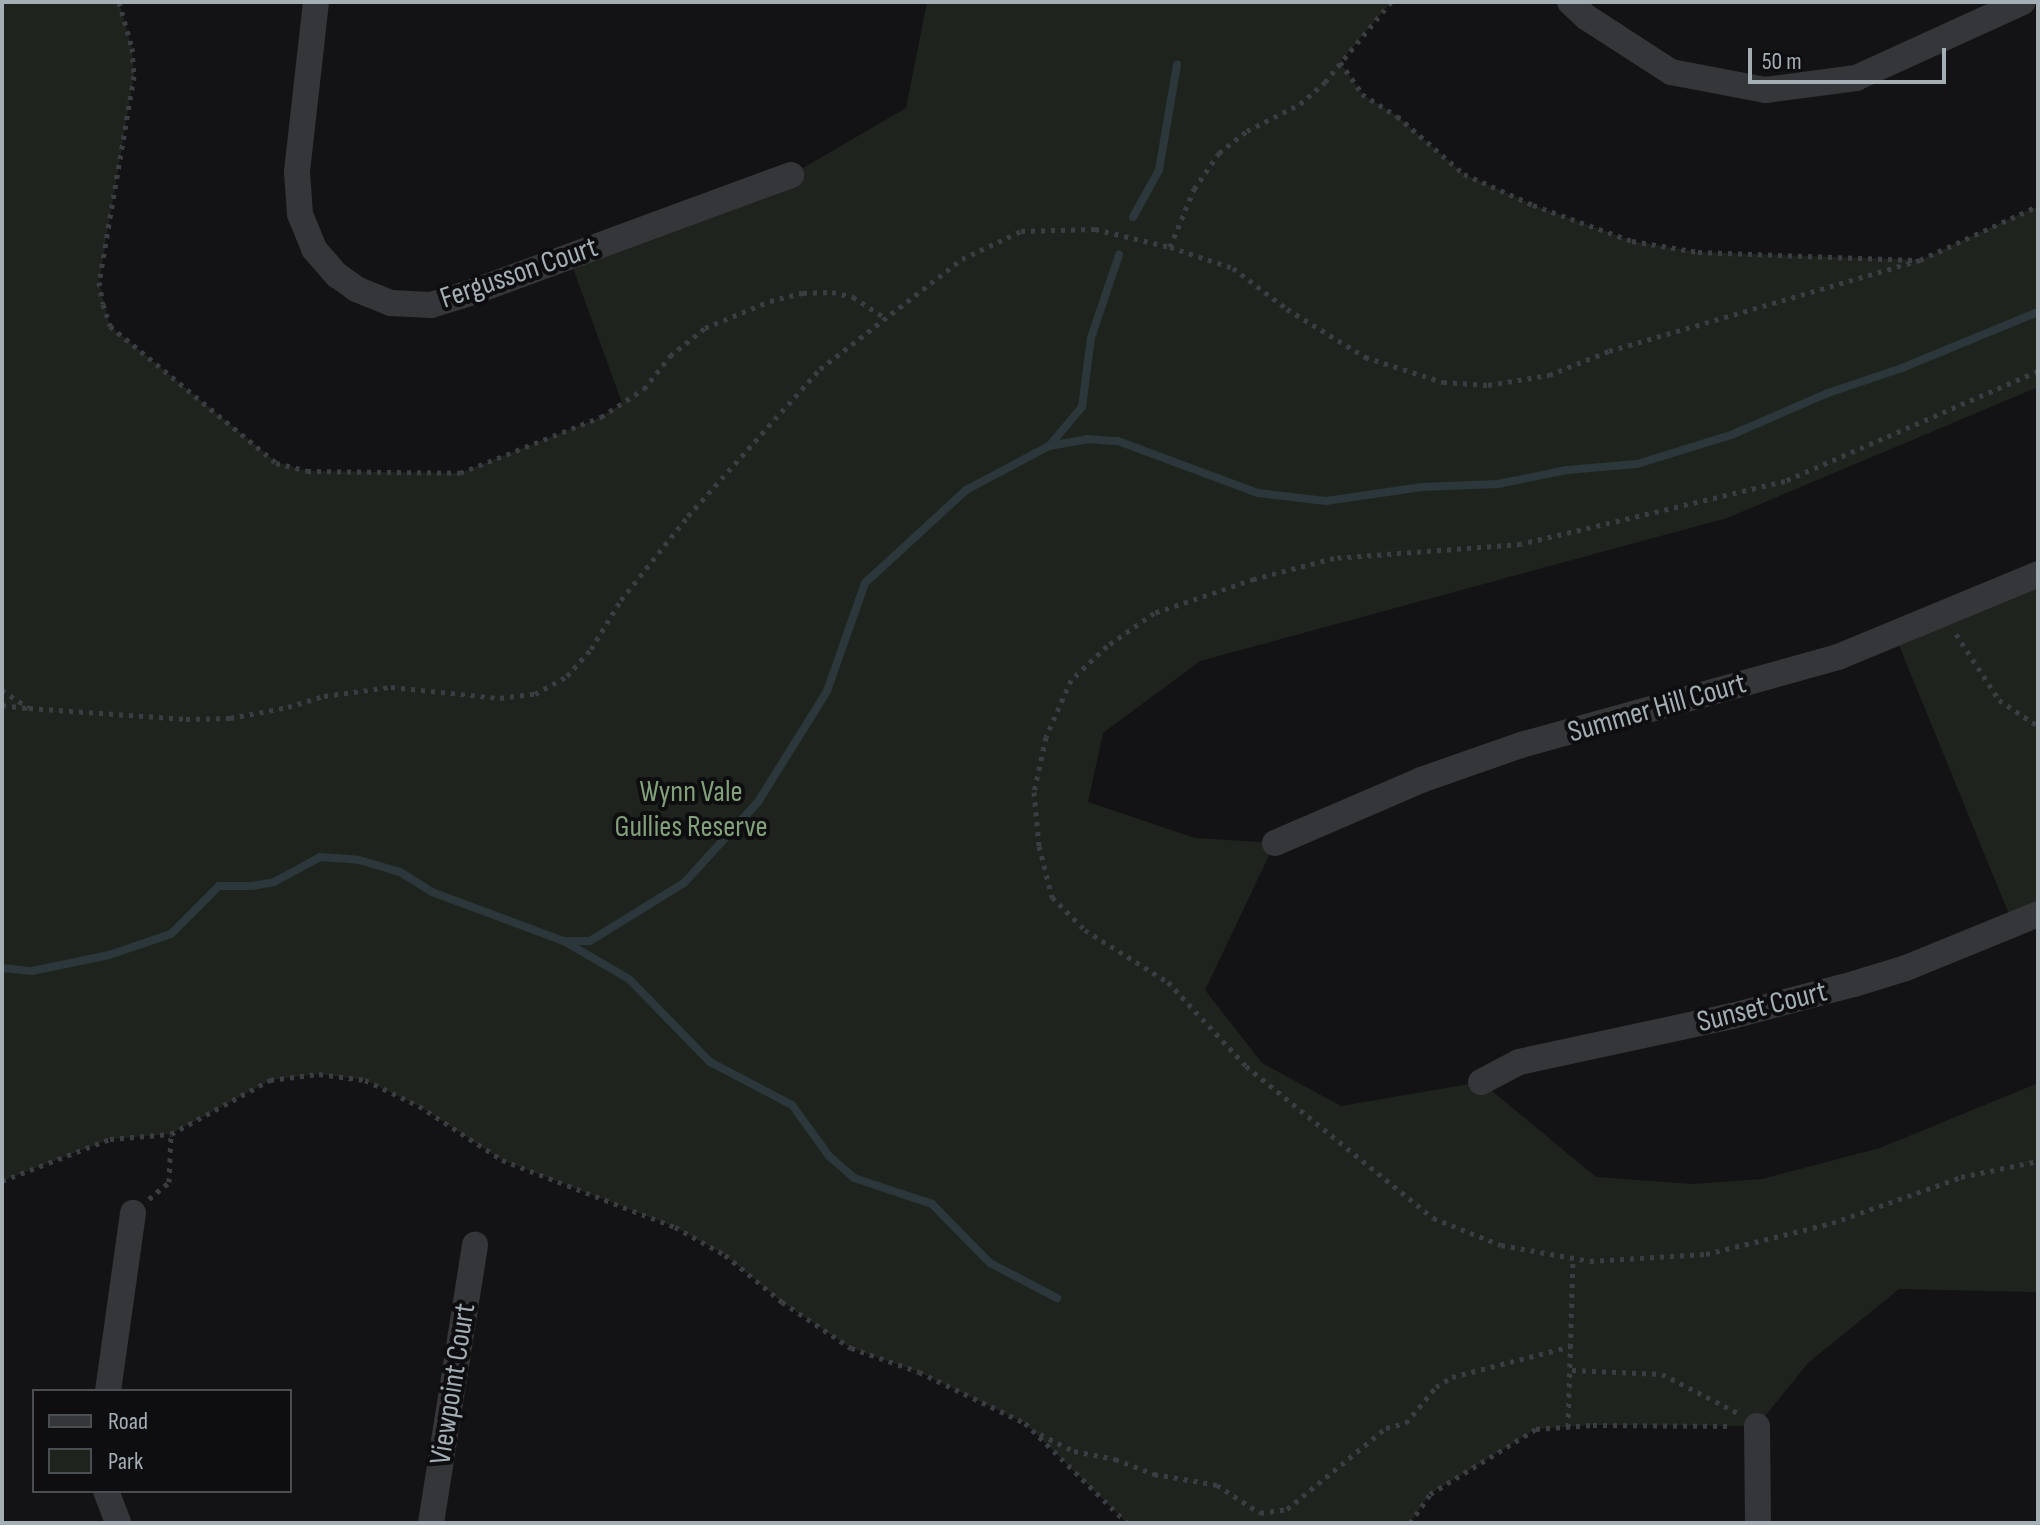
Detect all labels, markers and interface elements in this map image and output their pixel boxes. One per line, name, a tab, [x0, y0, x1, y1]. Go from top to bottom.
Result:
scale bar	[1752, 32, 1950, 82]
text: 50 m	[1762, 47, 1802, 76]
street label: Fergusson Court	[436, 229, 602, 317]
street label: Summer Hill Court	[1564, 665, 1750, 751]
park label: Wynn Vale Gullies Reserve	[614, 774, 768, 844]
street label: Sunset Court	[1693, 974, 1831, 1040]
street label: Viewpoint Court	[422, 1301, 484, 1467]
legend	[32, 1389, 292, 1493]
text: Road	[108, 1407, 148, 1436]
text: Park	[108, 1447, 143, 1476]

